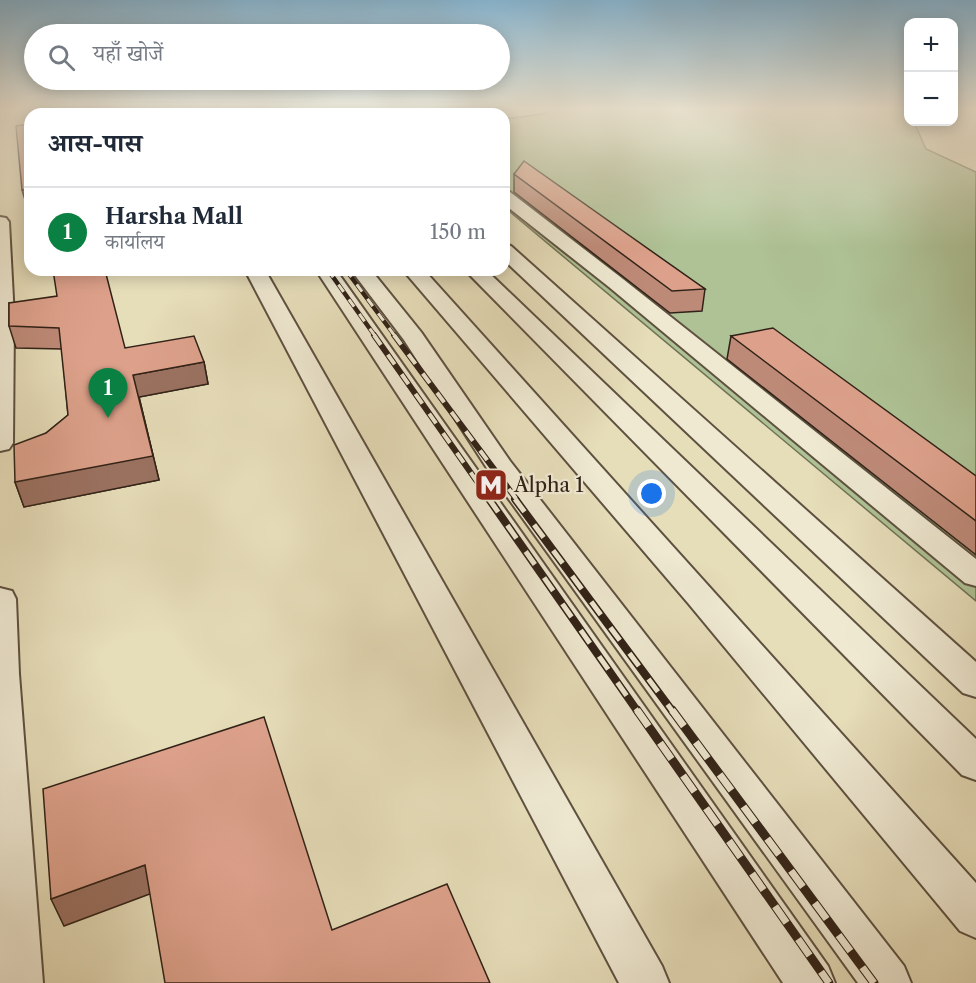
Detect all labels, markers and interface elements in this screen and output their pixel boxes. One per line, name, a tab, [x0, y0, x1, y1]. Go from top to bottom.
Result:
map controls	[904, 18, 958, 126]
button: +	[904, 18, 958, 72]
search box	[24, 24, 510, 90]
text: यहाँ खोजें	[93, 40, 163, 67]
icon: search	[45, 41, 78, 74]
button: −	[904, 72, 958, 126]
text: आस-पास	[48, 127, 142, 159]
text: Harsha Mall	[105, 203, 243, 230]
text: 1	[63, 220, 72, 244]
text: 150 m	[430, 220, 486, 244]
text: कार्यालय	[105, 230, 164, 254]
pin: 1	[88, 368, 128, 418]
metro station icon: Alpha 1	[473, 467, 509, 503]
place label: Alpha 1	[513, 473, 584, 497]
your location	[637, 479, 666, 508]

